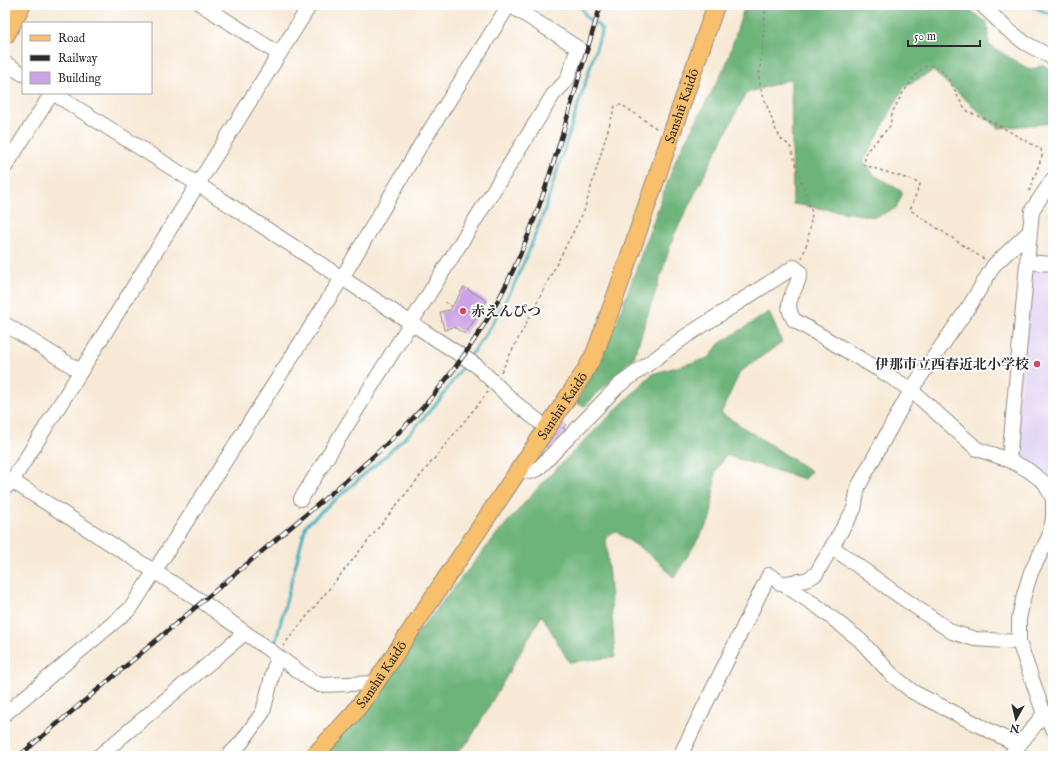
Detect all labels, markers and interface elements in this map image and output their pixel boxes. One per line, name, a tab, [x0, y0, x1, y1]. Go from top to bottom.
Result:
legend	[22, 22, 152, 94]
scale bar	[908, 22, 980, 48]
text: 50 m	[914, 29, 936, 44]
text: Road	[58, 31, 86, 46]
text: Railway	[58, 51, 97, 66]
street label: Sanshū Kaidō	[661, 66, 704, 146]
text: Building	[58, 71, 102, 86]
place label: 赤えんぴつ	[471, 303, 541, 321]
marker: 赤えんぴつ	[458, 306, 468, 316]
place label: 伊那市立西春近北小学校	[875, 356, 1029, 374]
marker: 伊那市立西春近北小学校	[1032, 359, 1042, 369]
street label: Sanshū Kaidō	[534, 368, 592, 444]
street label: Sanshū Kaidō	[352, 637, 412, 712]
north arrow	[996, 699, 1036, 739]
text: N	[1009, 720, 1021, 736]

